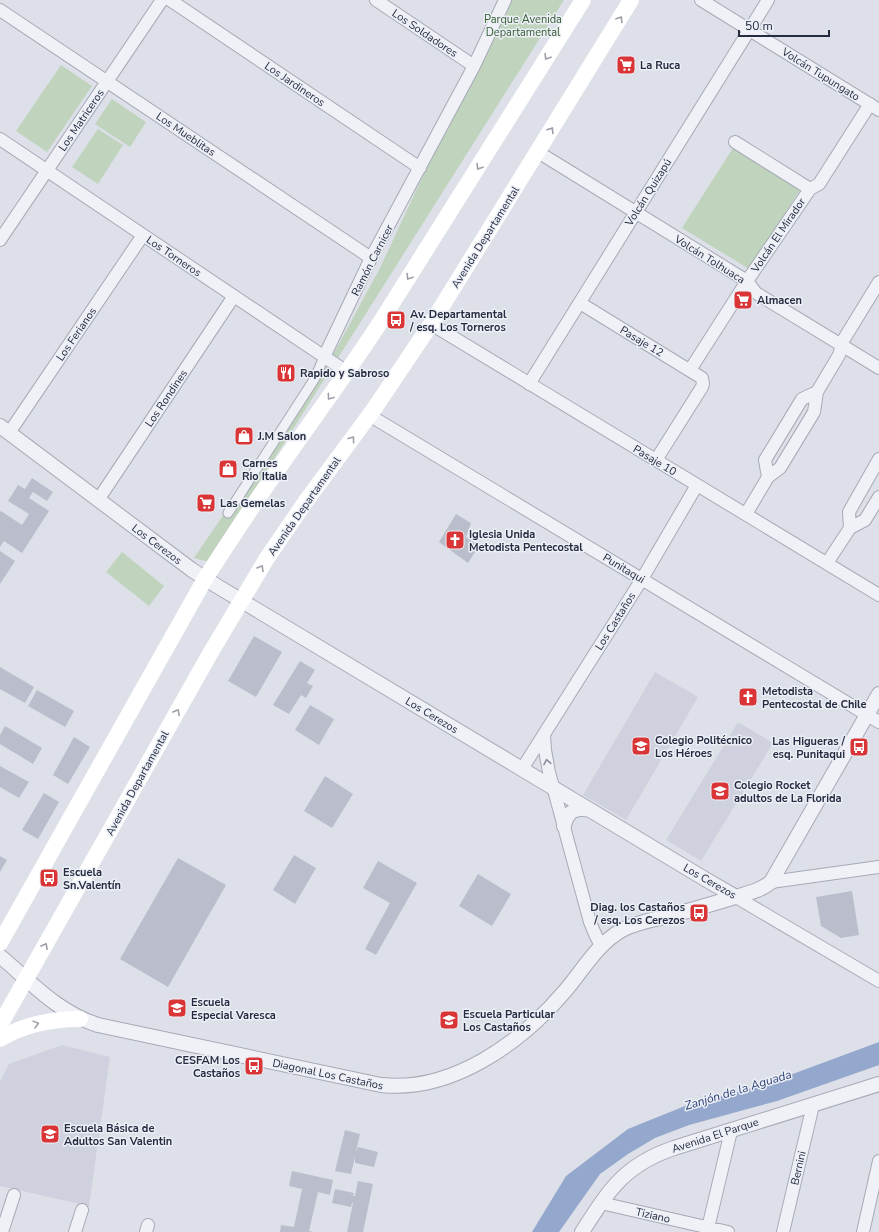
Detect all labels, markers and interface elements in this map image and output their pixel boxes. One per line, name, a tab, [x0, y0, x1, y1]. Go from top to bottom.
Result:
street label: Los Soldadores	[389, 6, 460, 61]
park label: Parque Avenida Departamental	[484, 12, 562, 40]
scale bar	[739, 12, 829, 38]
one-way arrow	[615, 16, 622, 23]
text: 50 m	[745, 18, 773, 34]
street label: Volcán Tupungato	[778, 44, 863, 104]
one-way arrow	[545, 53, 552, 60]
supermarket icon: La Ruca	[615, 54, 637, 76]
place label: La Ruca	[640, 58, 680, 73]
street label: Los Jardineros	[262, 59, 328, 110]
street label: Los Matriceros	[55, 86, 108, 154]
street label: Los Mueblitas	[153, 109, 218, 160]
one-way arrow	[547, 127, 554, 134]
street label: Volcán Quizapú	[621, 156, 675, 230]
one-way arrow	[476, 163, 483, 170]
street label: Avenida Departamental	[448, 183, 523, 291]
street label: Volcán El Mirador	[747, 195, 809, 276]
street label: Ramón Carnicer	[348, 222, 397, 299]
street label: Volcán Tolhuaca	[671, 231, 748, 287]
street label: Los Torneros	[143, 232, 204, 280]
one-way arrow	[407, 273, 414, 280]
supermarket icon: Almacen	[732, 289, 754, 311]
place label: Almacen	[757, 293, 802, 308]
street label: Los Ferianos	[53, 304, 100, 364]
place label: Av. Departamental / esq. Los Torneros	[409, 307, 507, 335]
bus stop icon: Av. Departamental / esq. Los Torneros	[385, 309, 407, 331]
street label: Pasaje 12	[617, 323, 666, 360]
restaurant icon: Rapido y Sabroso	[275, 362, 297, 384]
place label: Rapido y Sabroso	[300, 366, 389, 381]
street label: Los Rondines	[142, 367, 191, 430]
one-way arrow	[327, 393, 334, 400]
shop icon: J.M Salon	[233, 425, 255, 447]
place label: J.M Salon	[257, 429, 306, 444]
one-way arrow	[347, 436, 354, 443]
street label: Pasaje 10	[630, 442, 680, 479]
street label: Avenida Departamental	[265, 453, 345, 559]
place label: Carnes Rio Italia	[242, 456, 287, 484]
shop icon: Carnes Rio Italia	[217, 458, 239, 480]
supermarket icon: Las Gemelas	[195, 492, 217, 514]
place label: Las Gemelas	[220, 496, 285, 511]
street label: Los Cerezos	[129, 521, 185, 568]
place label: Iglesia Unida Metodista Pentecostal	[469, 527, 583, 555]
church icon: Iglesia Unida Metodista Pentecostal	[444, 529, 466, 551]
street label: Punitaqui	[600, 550, 648, 587]
one-way arrow	[257, 565, 264, 572]
street label: Los Castaños	[592, 589, 639, 653]
place label: Metodista Pentecostal de Chile	[762, 684, 867, 712]
church icon: Metodista Pentecostal de Chile	[737, 686, 759, 708]
street label: Los Cerezos	[403, 694, 461, 737]
one-way arrow	[173, 709, 180, 716]
street label: Avenida Departamental	[102, 728, 173, 838]
place label: Colegio Politécnico Los Héroes	[655, 733, 752, 761]
place label: Las Higueras / esq. Punitaqui	[772, 734, 846, 762]
school or university icon: Colegio Politécnico Los Héroes	[630, 735, 652, 757]
bus stop icon: Las Higueras / esq. Punitaqui	[848, 736, 870, 758]
one-way arrow	[543, 759, 552, 765]
place label: Colegio Rocket adultos de La Florida	[734, 778, 842, 806]
school or university icon: Colegio Rocket adultos de La Florida	[709, 780, 731, 802]
street label: Los Cerezos	[680, 860, 739, 903]
place label: Escuela Sn.Valentín	[63, 865, 121, 893]
bus stop icon: Escuela Sn.Valentín	[38, 867, 60, 889]
place label: Diag. los Castaños / esq. Los Cerezos	[590, 900, 685, 928]
bus stop icon: Diag. los Castaños / esq. Los Cerezos	[688, 902, 710, 924]
one-way arrow	[41, 943, 48, 950]
place label: Escuela Especial Varesca	[191, 995, 276, 1023]
school or university icon: Escuela Especial Varesca	[166, 997, 188, 1019]
place label: Escuela Particular Los Castaños	[463, 1007, 556, 1035]
school or university icon: Escuela Particular Los Castaños	[438, 1009, 460, 1031]
one-way arrow	[32, 1020, 39, 1029]
place label: CESFAM Los Castaños	[175, 1053, 240, 1081]
bus stop icon: CESFAM Los Castaños	[243, 1055, 265, 1077]
street label: Diagonal Los Castaños	[271, 1055, 385, 1094]
water label: Zanjón de la Aguada	[683, 1066, 793, 1114]
street label: Avenida El Parque	[670, 1114, 761, 1157]
place label: Escuela Básica de Adultos San Valentin	[64, 1121, 172, 1149]
school or university icon: Escuela Básica de Adultos San Valentin	[39, 1123, 61, 1145]
street label: Bernini	[787, 1149, 810, 1187]
street label: Tiziano	[634, 1204, 672, 1227]

